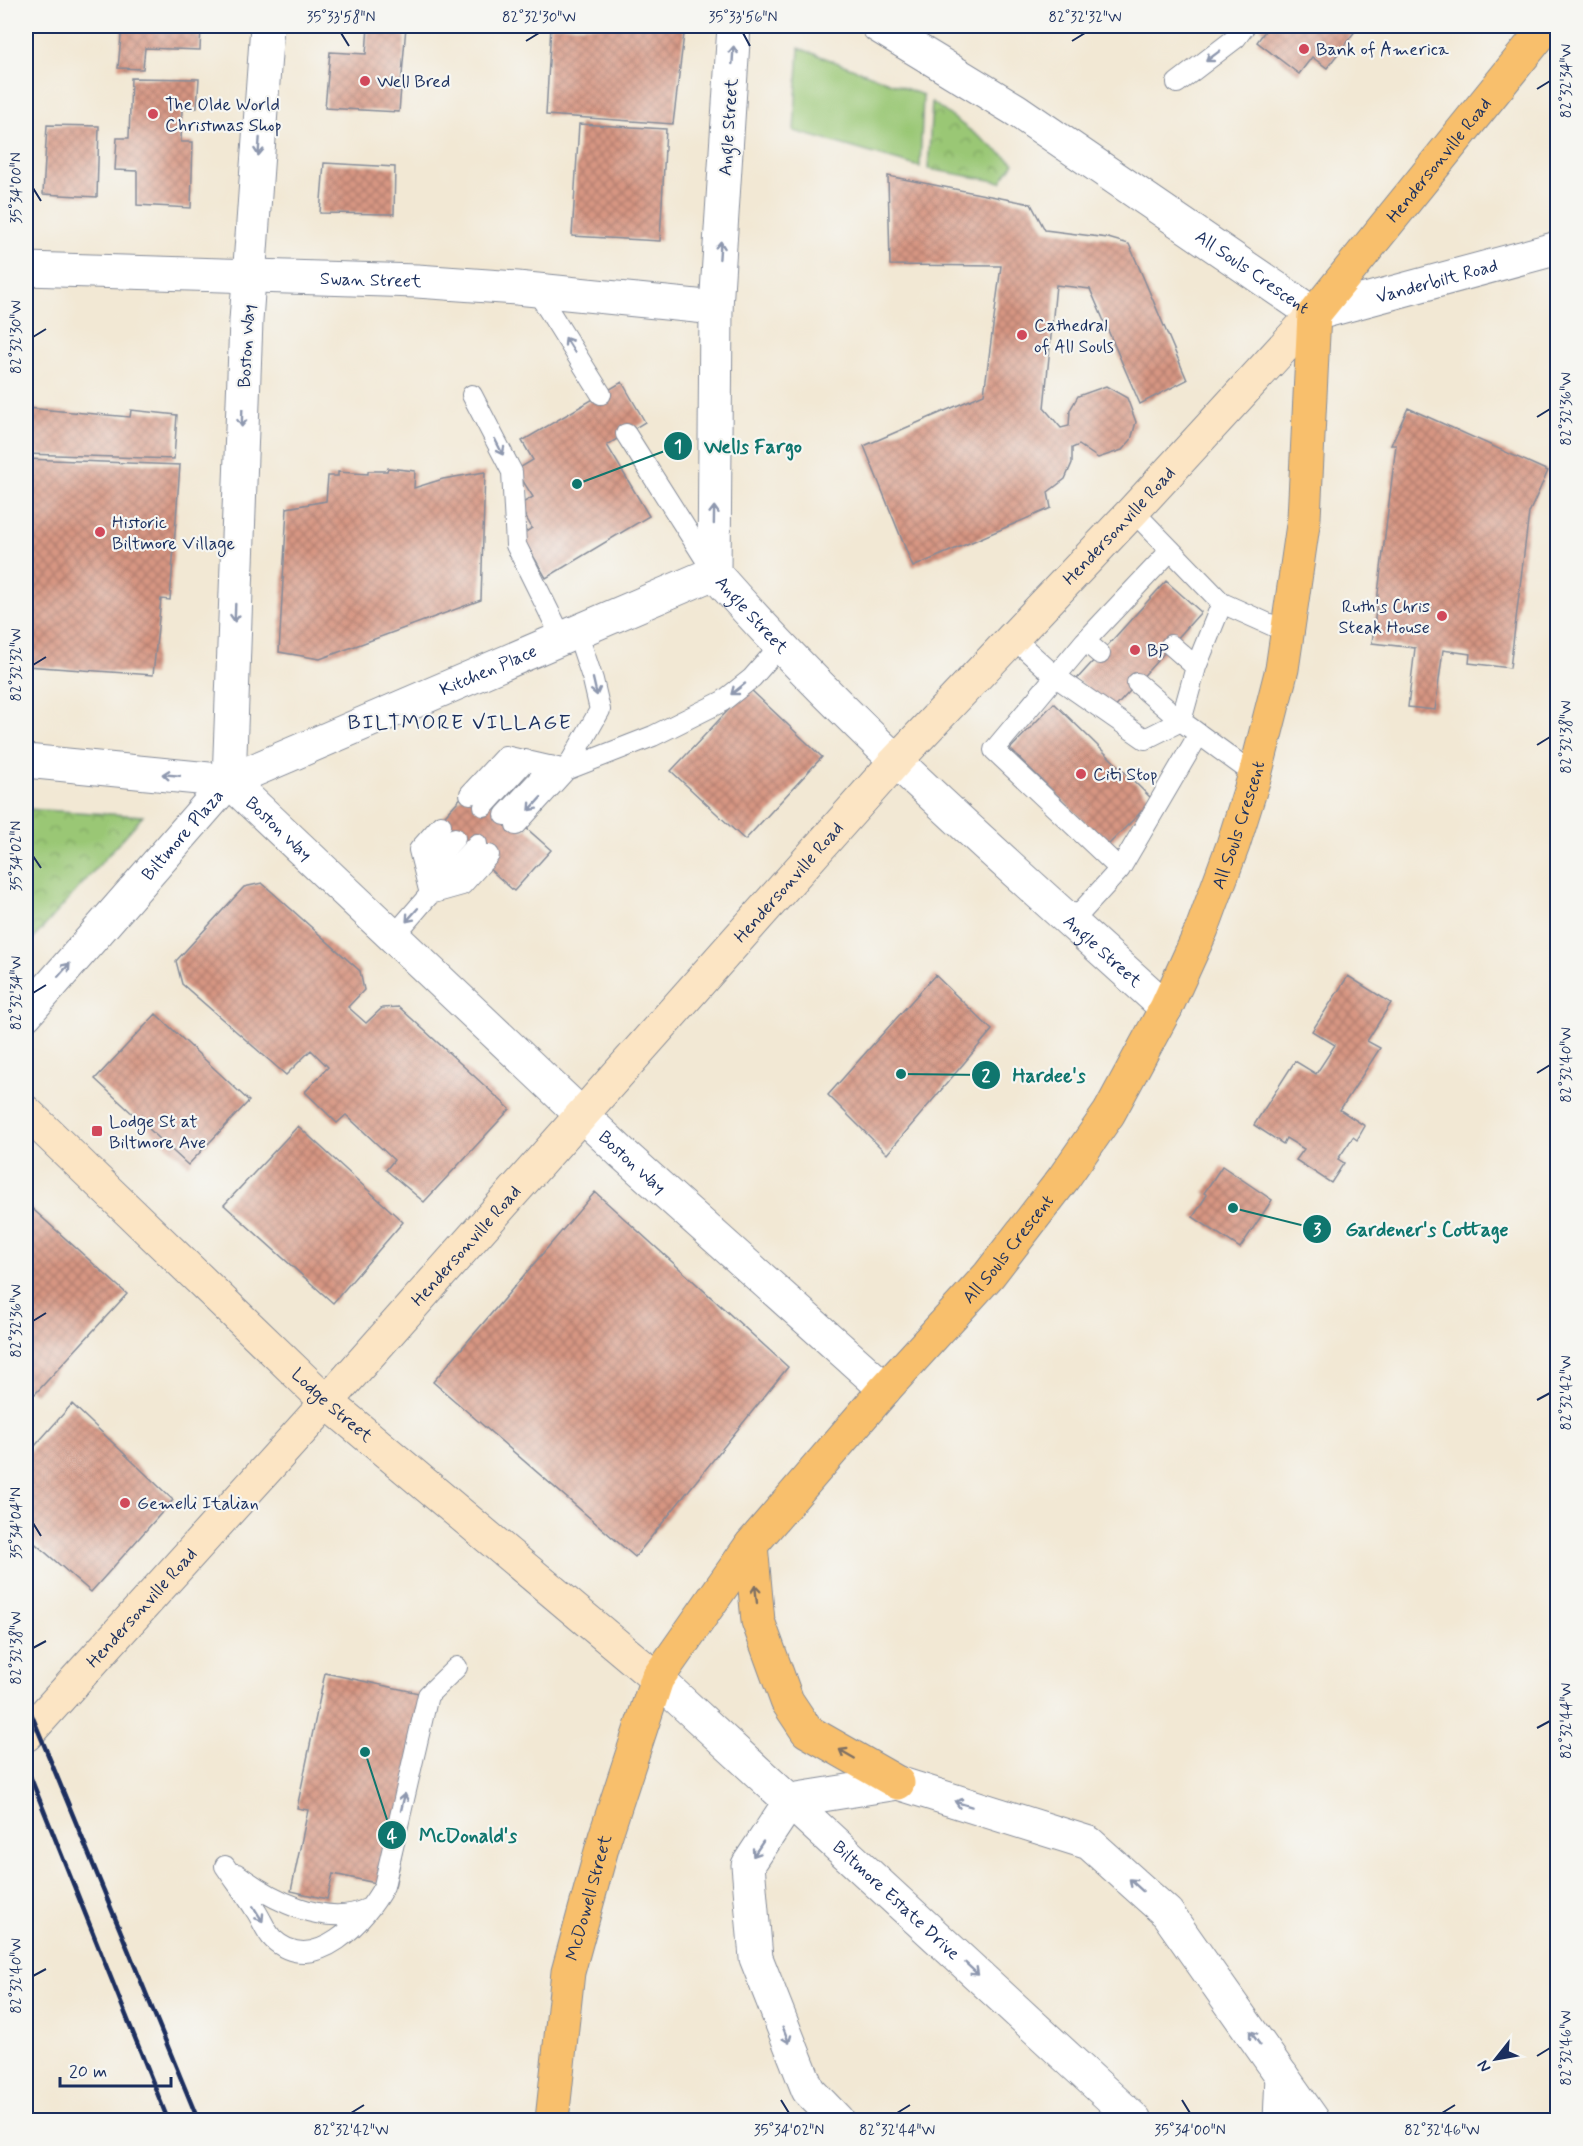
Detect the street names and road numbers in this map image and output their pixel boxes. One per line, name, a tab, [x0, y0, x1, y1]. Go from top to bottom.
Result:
street label: Angle Street	[714, 77, 746, 177]
street label: Hendersonville Road	[1381, 93, 1497, 228]
street label: All Souls Crescent	[1190, 225, 1314, 320]
street label: Vanderbilt Road	[1374, 254, 1501, 310]
street label: Swan Street	[320, 267, 422, 294]
street label: Boston Way	[233, 304, 261, 388]
street label: Hendersonville Road	[1058, 462, 1181, 591]
street label: Angle Street	[709, 571, 794, 660]
street label: Kitchen Place	[436, 639, 541, 702]
street label: All Souls Crescent	[1207, 758, 1271, 893]
street label: Biltmore Plaza	[137, 784, 230, 886]
street label: Boston Way	[240, 792, 317, 867]
street label: Hendersonville Road	[729, 817, 849, 948]
street label: Angle Street	[1058, 910, 1147, 994]
street label: Boston Way	[593, 1126, 671, 1200]
street label: Hendersonville Road	[406, 1181, 527, 1312]
street label: All Souls Crescent	[958, 1190, 1060, 1309]
street label: Lodge Street	[286, 1363, 378, 1449]
street label: Hendersonville Road	[81, 1543, 203, 1673]
street label: McDowell Street	[561, 1832, 618, 1964]
street label: Biltmore Estate Drive	[827, 1836, 965, 1966]

